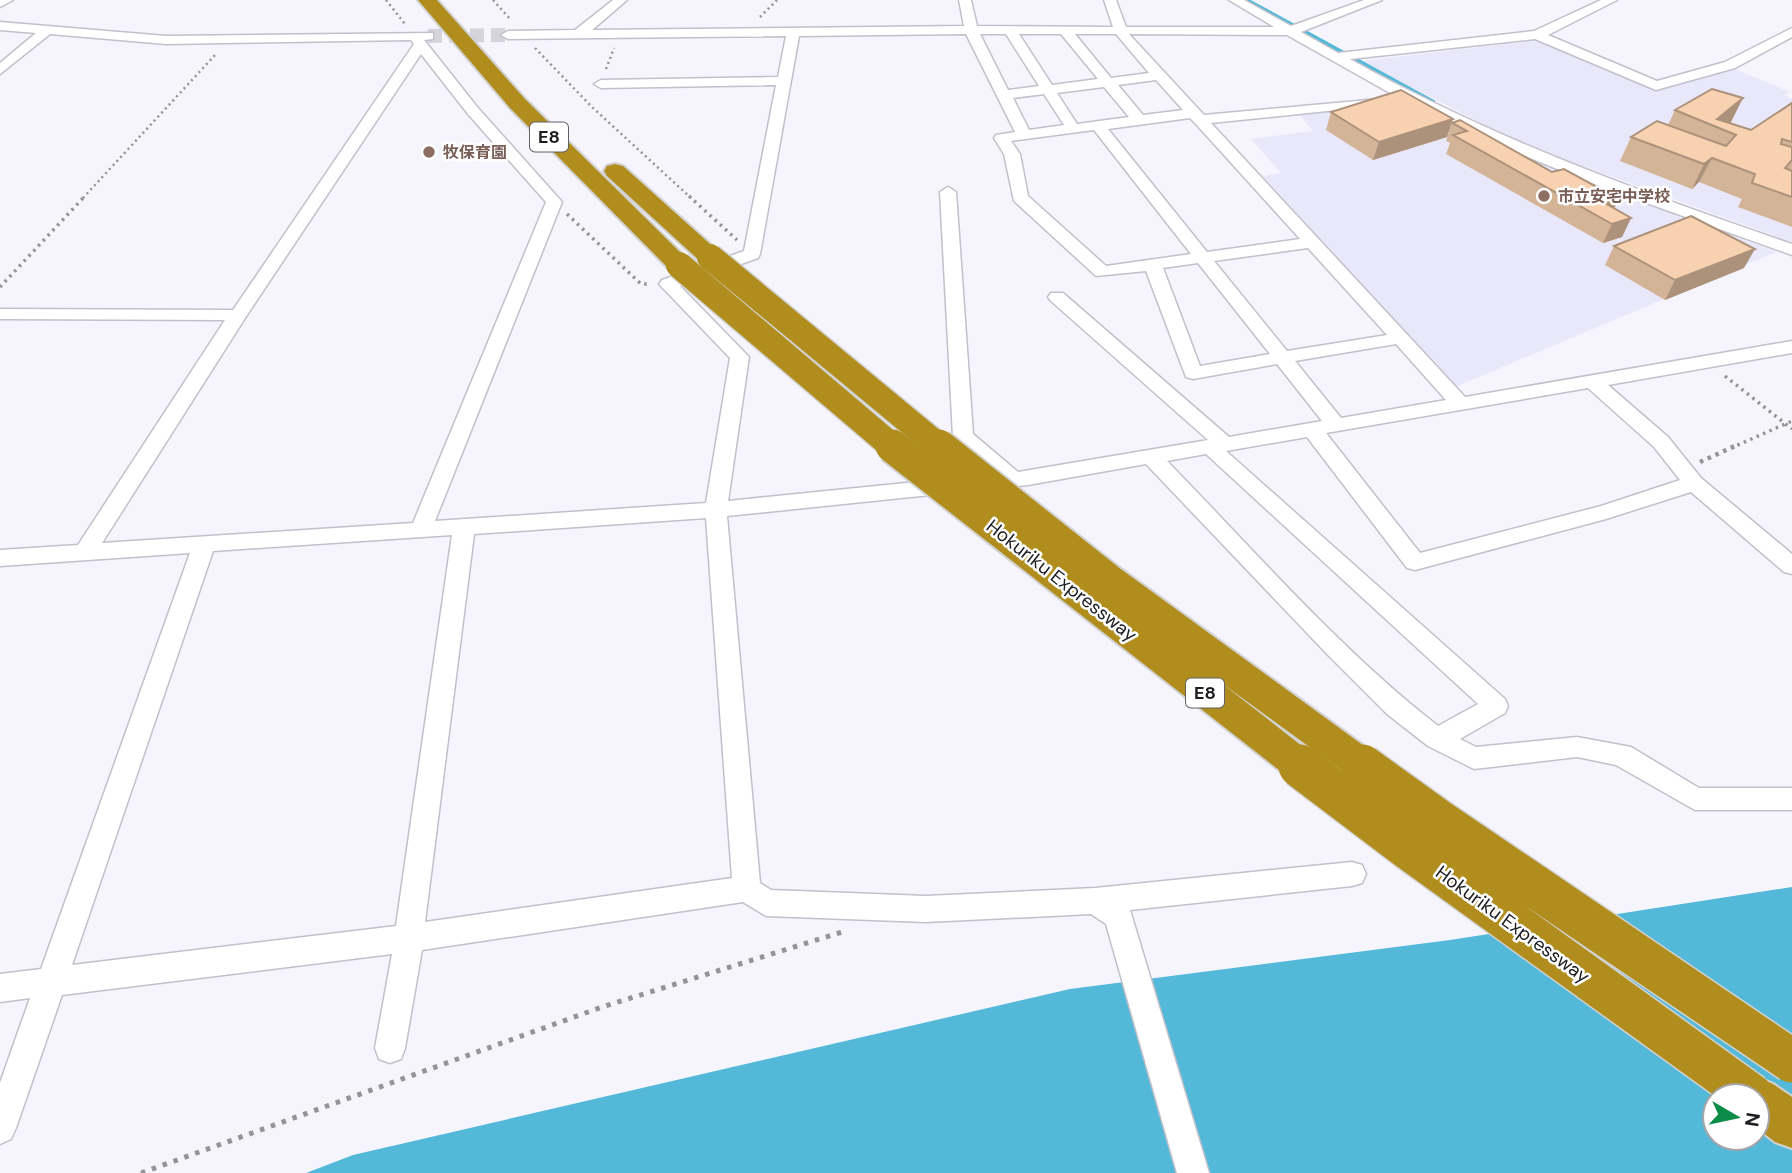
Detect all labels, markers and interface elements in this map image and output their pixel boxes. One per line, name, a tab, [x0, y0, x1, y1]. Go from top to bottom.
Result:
road number: E8	[530, 122, 568, 152]
place label: 牧保育園	[443, 142, 507, 163]
marker: 牧保育園	[421, 144, 437, 160]
place label: 市立安宅中学校	[1558, 186, 1670, 207]
marker: 市立安宅中学校	[1536, 188, 1552, 204]
street label: Hokuriku Expressway	[981, 514, 1143, 647]
road number: E8	[1186, 678, 1224, 708]
street label: Hokuriku Expressway	[1431, 860, 1595, 989]
north arrow	[1701, 1082, 1771, 1152]
text: N	[1739, 1111, 1766, 1128]

